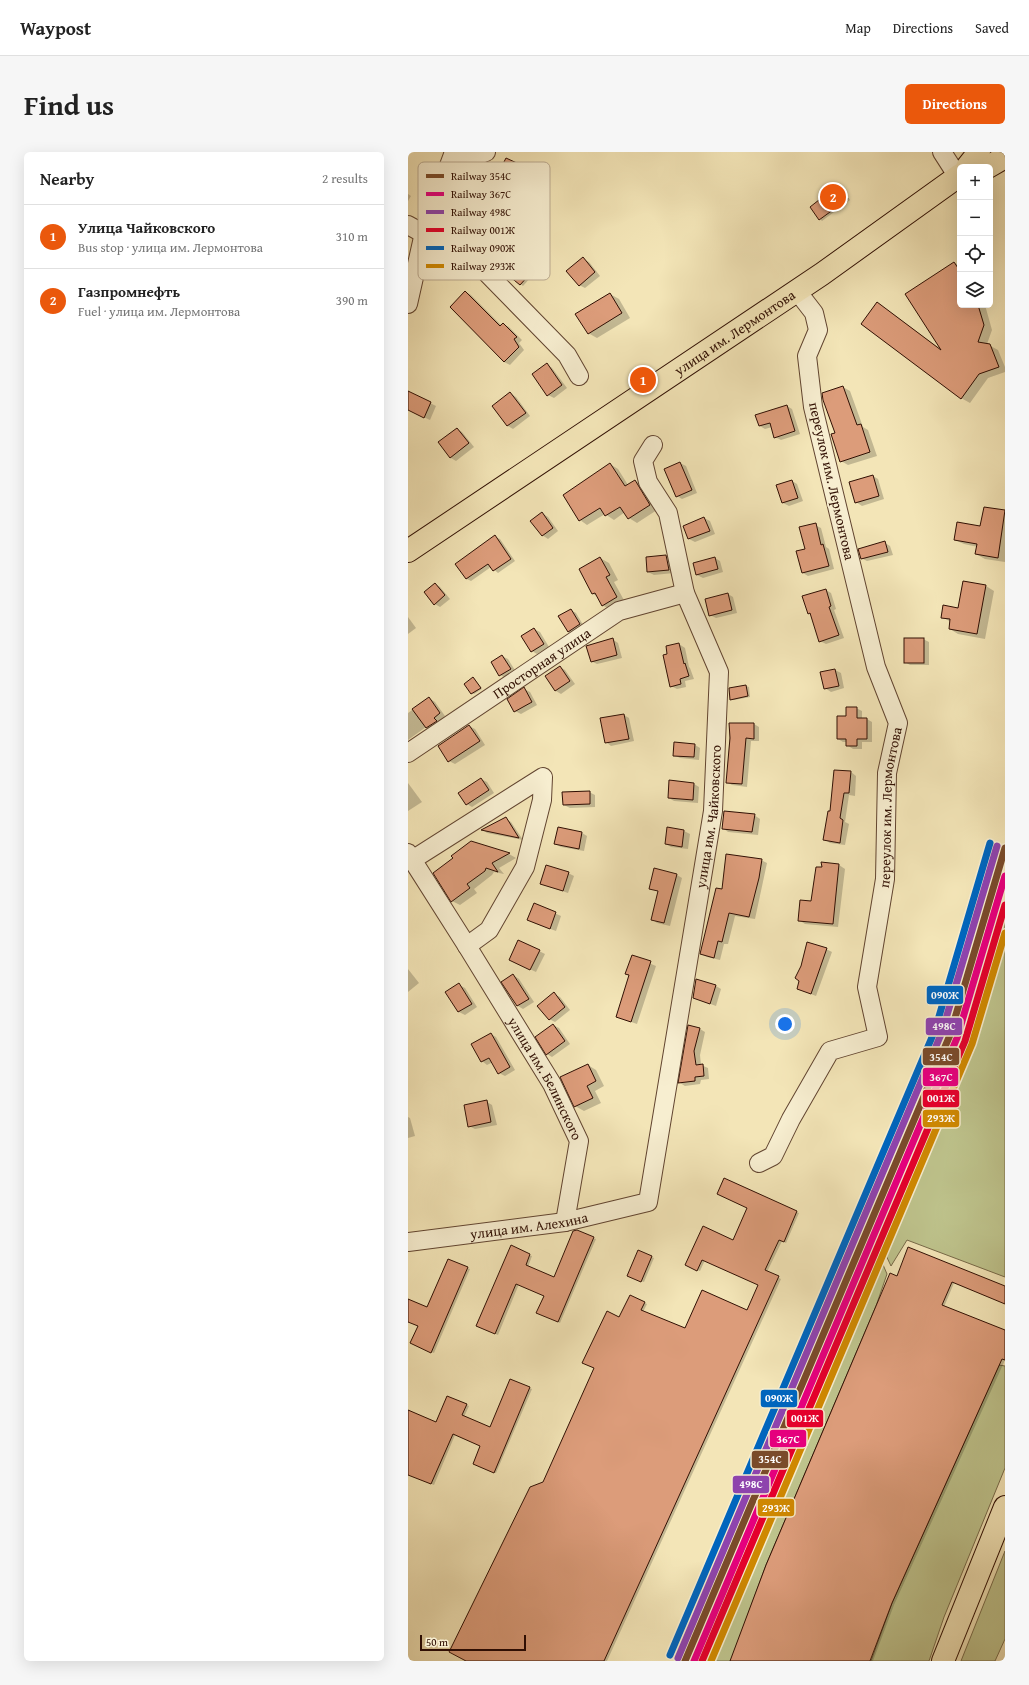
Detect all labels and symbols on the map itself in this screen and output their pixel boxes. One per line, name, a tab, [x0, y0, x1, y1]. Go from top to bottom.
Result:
legend	[418, 162, 550, 280]
text: Railway 354С	[451, 168, 511, 184]
pin: 2	[820, 182, 846, 212]
text: Railway 367С	[451, 186, 511, 202]
text: Railway 498С	[451, 204, 511, 220]
text: Railway 001Ж	[451, 222, 515, 238]
text: Railway 090Ж	[451, 240, 515, 256]
text: Railway 293Ж	[451, 258, 515, 274]
street label: улица им. Лермонтова	[669, 285, 799, 381]
pin: 1	[630, 365, 656, 395]
street label: переулок им. Лермонтова	[804, 400, 860, 562]
street label: Просторная улица	[489, 623, 595, 703]
street label: переулок им. Лермонтова	[874, 725, 907, 889]
street label: улица им. Чайковского	[690, 744, 726, 891]
line badge: 090Ж	[926, 985, 964, 1005]
text: 090Ж	[931, 987, 959, 1003]
street label: улица им. Белинского	[502, 1012, 587, 1143]
your location	[775, 1014, 795, 1034]
line badge: 498С	[925, 1017, 963, 1036]
text: 498С	[932, 1018, 956, 1034]
line badge: 354С	[922, 1047, 960, 1066]
text: 354С	[929, 1049, 953, 1065]
line badge: 367С	[922, 1067, 959, 1087]
text: 367С	[929, 1069, 953, 1085]
line badge: 001Ж	[922, 1089, 960, 1108]
text: 001Ж	[927, 1090, 955, 1106]
line badge: 293Ж	[922, 1109, 960, 1128]
text: 293Ж	[927, 1110, 955, 1126]
street label: улица им. Алехина	[468, 1207, 590, 1244]
line badge: 090Ж	[760, 1389, 798, 1408]
text: 090Ж	[765, 1390, 793, 1406]
line badge: 001Ж	[786, 1409, 824, 1428]
text: 001Ж	[791, 1410, 819, 1426]
line badge: 367С	[769, 1429, 807, 1448]
text: 367С	[776, 1431, 800, 1447]
line badge: 354С	[751, 1450, 789, 1469]
text: 354С	[758, 1451, 782, 1467]
line badge: 498С	[732, 1475, 770, 1494]
text: 498С	[739, 1476, 763, 1492]
line badge: 293Ж	[757, 1498, 795, 1517]
text: 293Ж	[762, 1500, 790, 1516]
scale bar	[420, 1633, 526, 1652]

